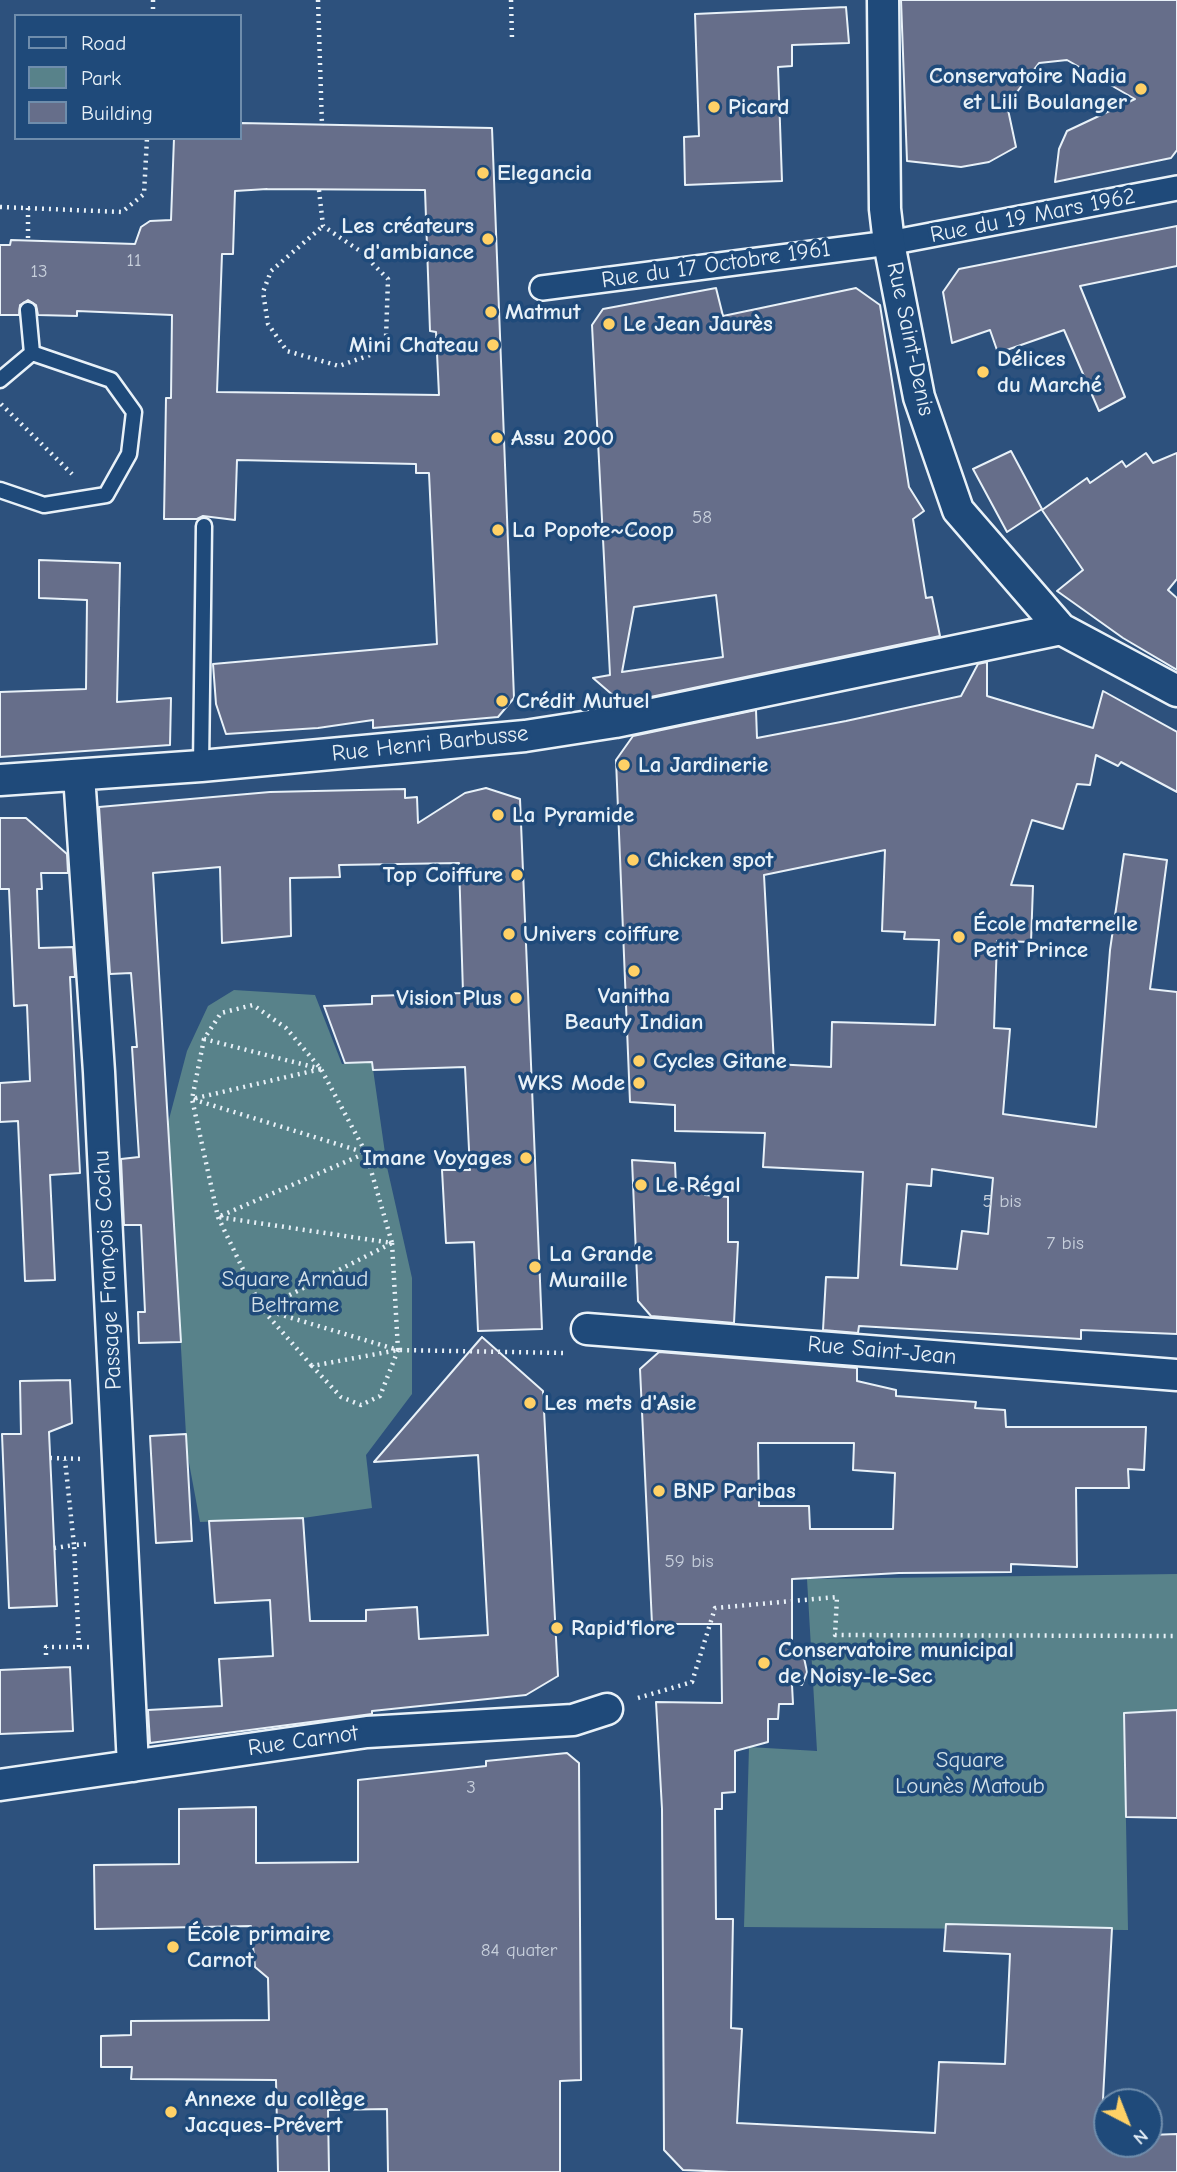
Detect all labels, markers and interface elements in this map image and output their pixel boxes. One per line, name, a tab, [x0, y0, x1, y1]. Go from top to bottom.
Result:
legend	[14, 14, 242, 140]
text: Road	[81, 31, 126, 55]
place label: Conservatoire Nadia et Lili Boulanger	[929, 62, 1127, 116]
text: Park	[81, 66, 121, 90]
marker: Conservatoire Nadia et Lili Boulanger	[1133, 81, 1149, 97]
place label: Picard	[728, 93, 789, 121]
marker: Picard	[706, 99, 722, 115]
text: Building	[81, 101, 153, 125]
place label: Elegancia	[497, 159, 592, 187]
marker: Elegancia	[475, 165, 491, 181]
street label: Rue du 19 Mars 1962	[928, 183, 1138, 249]
place label: Les créateurs d'ambiance	[341, 212, 474, 266]
marker: Les créateurs d'ambiance	[480, 231, 496, 247]
street label: Rue du 17 Octobre 1961	[600, 235, 832, 295]
house number: 11	[126, 250, 142, 272]
street label: Rue Saint-Denis	[880, 260, 940, 418]
house number: 13	[30, 261, 48, 283]
place label: Matmut	[505, 298, 581, 326]
marker: Matmut	[483, 304, 499, 320]
place label: Le Jean Jaurès	[623, 310, 773, 338]
marker: Le Jean Jaurès	[601, 316, 617, 332]
place label: Mini Chateau	[349, 331, 479, 359]
marker: Mini Chateau	[485, 337, 501, 353]
place label: Délices du Marché	[997, 345, 1102, 399]
marker: Délices du Marché	[975, 364, 991, 380]
place label: Assu 2000	[511, 424, 614, 452]
marker: Assu 2000	[489, 430, 505, 446]
house number: 58	[692, 507, 712, 529]
place label: La Popote~Coop	[512, 516, 674, 544]
marker: La Popote~Coop	[490, 522, 506, 538]
place label: Crédit Mutuel	[516, 687, 650, 715]
marker: Crédit Mutuel	[494, 693, 510, 709]
street label: Rue Henri Barbusse	[330, 720, 530, 768]
place label: La Jardinerie	[638, 751, 768, 779]
marker: La Jardinerie	[616, 757, 632, 773]
place label: La Pyramide	[512, 801, 634, 829]
marker: La Pyramide	[490, 807, 506, 823]
place label: Chicken spot	[647, 846, 773, 874]
marker: Chicken spot	[625, 852, 641, 868]
place label: Top Coiffure	[383, 861, 503, 889]
marker: Top Coiffure	[509, 867, 525, 883]
place label: École maternelle Petit Prince	[973, 910, 1138, 964]
place label: Univers coiffure	[523, 920, 679, 948]
marker: Univers coiffure	[501, 926, 517, 942]
marker: École maternelle Petit Prince	[951, 929, 967, 945]
marker: Vanitha Beauty Indian	[626, 963, 642, 979]
place label: Vanitha Beauty Indian	[565, 982, 703, 1036]
place label: Vision Plus	[396, 984, 502, 1012]
marker: Vision Plus	[508, 990, 524, 1006]
place label: Cycles Gitane	[653, 1047, 787, 1075]
marker: Cycles Gitane	[631, 1053, 647, 1069]
place label: WKS Mode	[518, 1069, 625, 1097]
marker: WKS Mode	[631, 1075, 647, 1091]
place label: Imane Voyages	[363, 1144, 512, 1172]
street label: Passage François Cochu	[88, 1150, 128, 1390]
marker: Imane Voyages	[518, 1150, 534, 1166]
place label: Le Régal	[655, 1171, 741, 1199]
marker: Le Régal	[633, 1177, 649, 1193]
house number: 5 bis	[982, 1191, 1022, 1213]
house number: 7 bis	[1046, 1233, 1084, 1255]
place label: La Grande Muraille	[549, 1240, 653, 1294]
marker: La Grande Muraille	[527, 1259, 543, 1275]
park label: Square Arnaud Beltrame	[221, 1265, 369, 1319]
street label: Rue Saint-Jean	[806, 1331, 958, 1371]
place label: Les mets d'Asie	[544, 1389, 696, 1417]
marker: Les mets d'Asie	[522, 1395, 538, 1411]
place label: BNP Paribas	[673, 1477, 796, 1505]
marker: BNP Paribas	[651, 1483, 667, 1499]
house number: 59 bis	[664, 1551, 714, 1573]
place label: Rapid'flore	[571, 1614, 675, 1642]
marker: Rapid'flore	[549, 1620, 565, 1636]
place label: Conservatoire municipal de Noisy-le-Sec	[778, 1636, 1014, 1690]
marker: Conservatoire municipal de Noisy-le-Sec	[756, 1655, 772, 1671]
street label: Rue Carnot	[246, 1720, 360, 1762]
park label: Square Lounès Matoub	[895, 1746, 1045, 1800]
house number: 3	[466, 1777, 476, 1799]
place label: École primaire Carnot	[187, 1920, 331, 1974]
marker: École primaire Carnot	[165, 1939, 181, 1955]
house number: 84 quater	[481, 1940, 557, 1962]
place label: Annexe du collège Jacques-Prévert	[185, 2085, 365, 2139]
north arrow	[1093, 2088, 1163, 2158]
marker: Annexe du collège Jacques-Prévert	[163, 2104, 179, 2120]
text: N	[1129, 2125, 1153, 2149]

